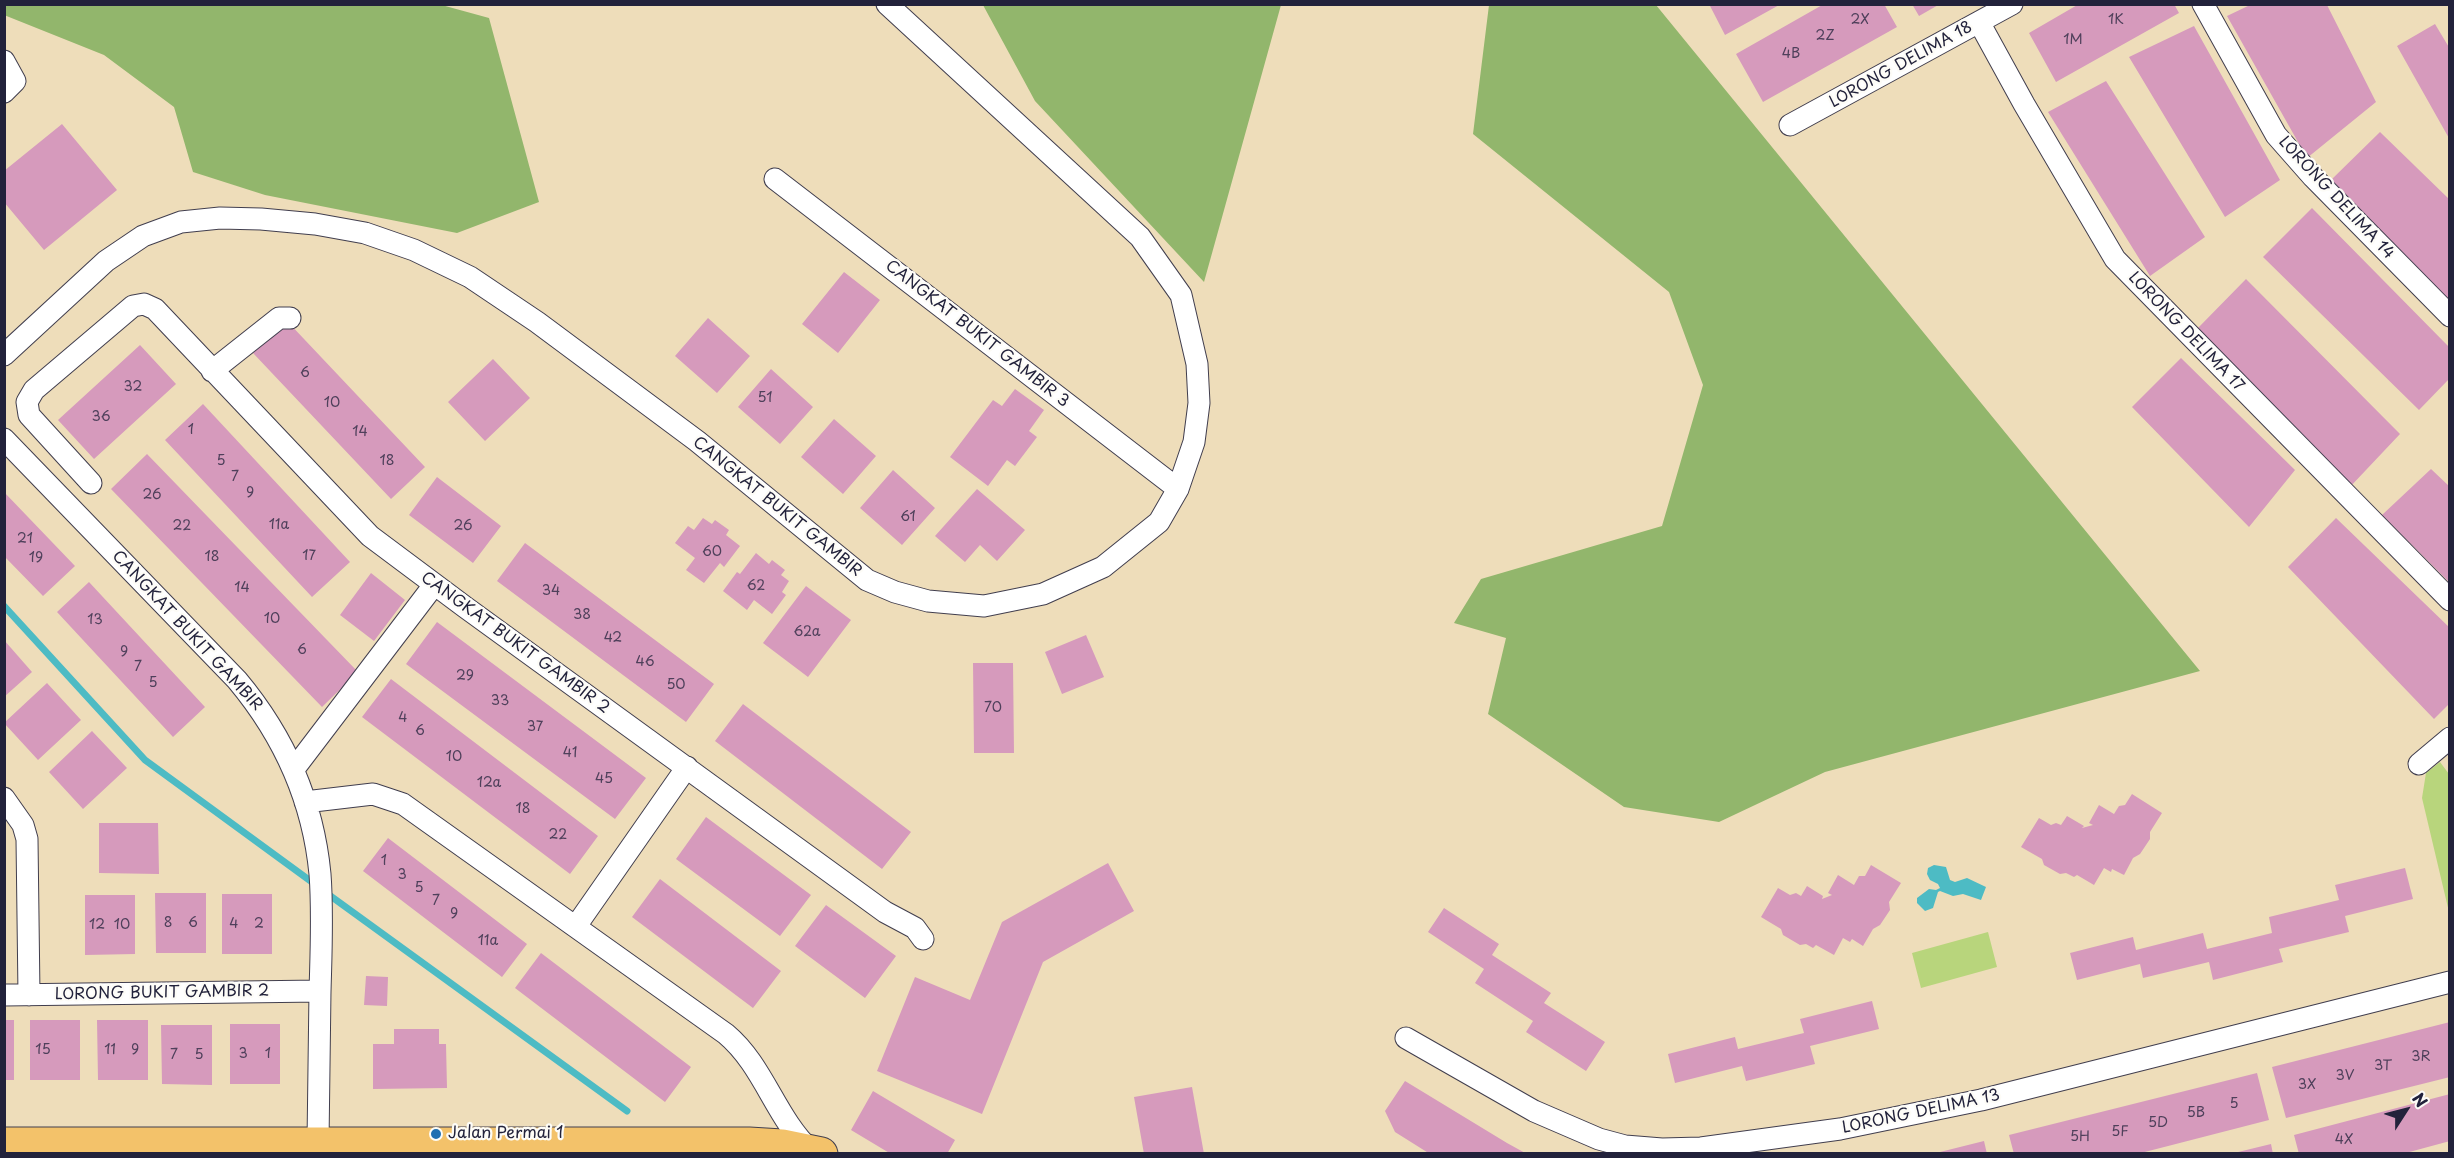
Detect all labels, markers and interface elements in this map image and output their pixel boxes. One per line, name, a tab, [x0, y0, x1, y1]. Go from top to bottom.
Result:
house number: 2X	[1850, 12, 1870, 28]
house number: 1K	[2108, 12, 2124, 28]
street label: LORONG DELIMA 18	[1826, 18, 1976, 112]
house number: 2Z	[1815, 28, 1835, 44]
house number: 1M	[2063, 32, 2083, 48]
house number: 4B	[1782, 46, 1800, 62]
street label: LORONG DELIMA 14	[2274, 133, 2398, 263]
street label: CANGKAT BUKIT GAMBIR 3	[881, 256, 1073, 412]
street label: LORONG DELIMA 17	[2124, 268, 2248, 396]
house number: 6	[300, 365, 310, 381]
house number: 32	[124, 379, 142, 395]
house number: 51	[758, 390, 772, 406]
house number: 10	[324, 395, 340, 411]
house number: 36	[91, 409, 111, 425]
house number: 1	[188, 422, 194, 438]
house number: 14	[352, 424, 368, 440]
street label: CANGKAT BUKIT GAMBIR	[689, 433, 865, 581]
house number: 5	[216, 453, 226, 469]
house number: 18	[379, 453, 395, 469]
house number: 7	[231, 469, 239, 485]
house number: 9	[246, 485, 254, 501]
house number: 26	[142, 487, 162, 503]
house number: 61	[900, 509, 916, 525]
house number: 11a	[269, 517, 289, 533]
house number: 22	[173, 518, 191, 534]
house number: 26	[453, 518, 473, 534]
house number: 21	[17, 531, 33, 547]
house number: 60	[702, 544, 722, 560]
street label: CANGKAT BUKIT GAMBIR	[108, 547, 266, 715]
house number: 17	[302, 548, 316, 564]
house number: 18	[204, 549, 220, 565]
house number: 19	[29, 550, 43, 566]
street label: CANGKAT BUKIT GAMBIR 2	[417, 568, 613, 718]
house number: 62	[747, 578, 765, 594]
house number: 14	[234, 580, 250, 596]
house number: 34	[542, 583, 560, 599]
house number: 38	[573, 607, 591, 623]
house number: 10	[264, 611, 280, 627]
house number: 13	[87, 612, 103, 628]
house number: 62a	[794, 624, 820, 640]
house number: 42	[604, 630, 622, 646]
house number: 6	[297, 642, 307, 658]
house number: 9	[120, 644, 128, 660]
house number: 46	[635, 654, 655, 670]
house number: 7	[134, 659, 142, 675]
house number: 29	[456, 668, 474, 684]
house number: 5	[148, 675, 158, 691]
house number: 50	[666, 677, 686, 693]
house number: 33	[491, 693, 509, 709]
house number: 70	[984, 700, 1002, 716]
house number: 4	[398, 710, 408, 726]
house number: 37	[527, 719, 543, 735]
house number: 6	[415, 723, 425, 739]
house number: 41	[563, 745, 577, 761]
house number: 10	[446, 749, 462, 765]
house number: 45	[595, 771, 613, 787]
house number: 12a	[477, 775, 501, 791]
house number: 18	[515, 801, 531, 817]
house number: 22	[549, 827, 567, 843]
house number: 1	[381, 853, 387, 869]
house number: 3	[397, 867, 407, 883]
house number: 5	[414, 880, 424, 896]
house number: 7	[432, 893, 440, 909]
house number: 9	[450, 906, 458, 922]
house number: 8	[164, 915, 172, 931]
house number: 6	[188, 915, 198, 931]
house number: 4	[229, 916, 239, 932]
house number: 2	[254, 916, 264, 932]
house number: 12	[89, 917, 105, 933]
house number: 10	[114, 917, 130, 933]
house number: 11a	[478, 933, 498, 949]
street label: LORONG BUKIT GAMBIR 2	[55, 982, 269, 1004]
house number: 15	[35, 1042, 51, 1058]
house number: 11	[104, 1042, 116, 1058]
house number: 9	[131, 1042, 139, 1058]
house number: 3	[238, 1046, 248, 1062]
house number: 1	[265, 1046, 271, 1062]
house number: 7	[170, 1047, 178, 1063]
house number: 5	[194, 1047, 204, 1063]
house number: 3R	[2411, 1049, 2431, 1065]
house number: 3T	[2374, 1058, 2392, 1074]
house number: 3V	[2335, 1068, 2355, 1084]
house number: 3X	[2298, 1077, 2316, 1093]
north arrow	[2376, 1080, 2436, 1140]
street label: LORONG DELIMA 13	[1840, 1086, 2002, 1138]
text: N	[2407, 1087, 2434, 1112]
house number: 5	[2229, 1096, 2239, 1112]
house number: 5B	[2187, 1105, 2205, 1121]
house number: 5D	[2148, 1115, 2168, 1131]
place label: Jalan Permai 1	[448, 1124, 563, 1144]
house number: 5F	[2111, 1124, 2129, 1140]
marker: Jalan Permai 1	[429, 1127, 443, 1141]
house number: 5H	[2070, 1129, 2090, 1145]
house number: 4X	[2335, 1132, 2353, 1148]

